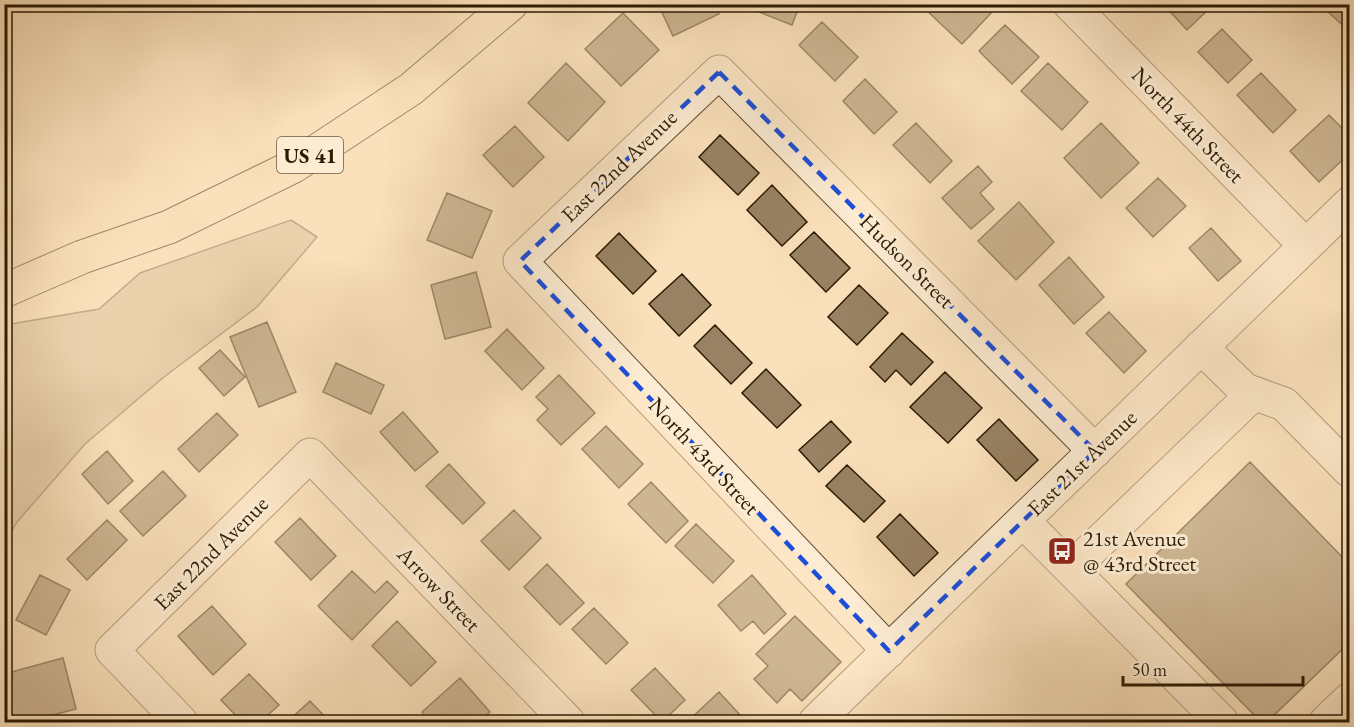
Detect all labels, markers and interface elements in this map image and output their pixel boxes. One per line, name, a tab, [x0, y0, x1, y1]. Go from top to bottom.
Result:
street label: North 44th Street	[1125, 61, 1251, 189]
street label: East 22nd Avenue	[555, 103, 683, 229]
road number: US 41	[277, 137, 343, 173]
street label: Hudson Street	[853, 207, 961, 315]
street label: North 43rd Street	[642, 391, 766, 521]
street label: East 21st Avenue	[1021, 403, 1143, 523]
street label: East 22nd Avenue	[148, 489, 275, 616]
place label: 21st Avenue @ 43rd Street	[1083, 524, 1196, 578]
bus stop icon: 21st Avenue @ 43rd Street	[1046, 535, 1078, 567]
street label: Arrow Street	[390, 539, 487, 638]
scale bar	[1123, 649, 1303, 687]
text: 50 m	[1132, 658, 1167, 681]

